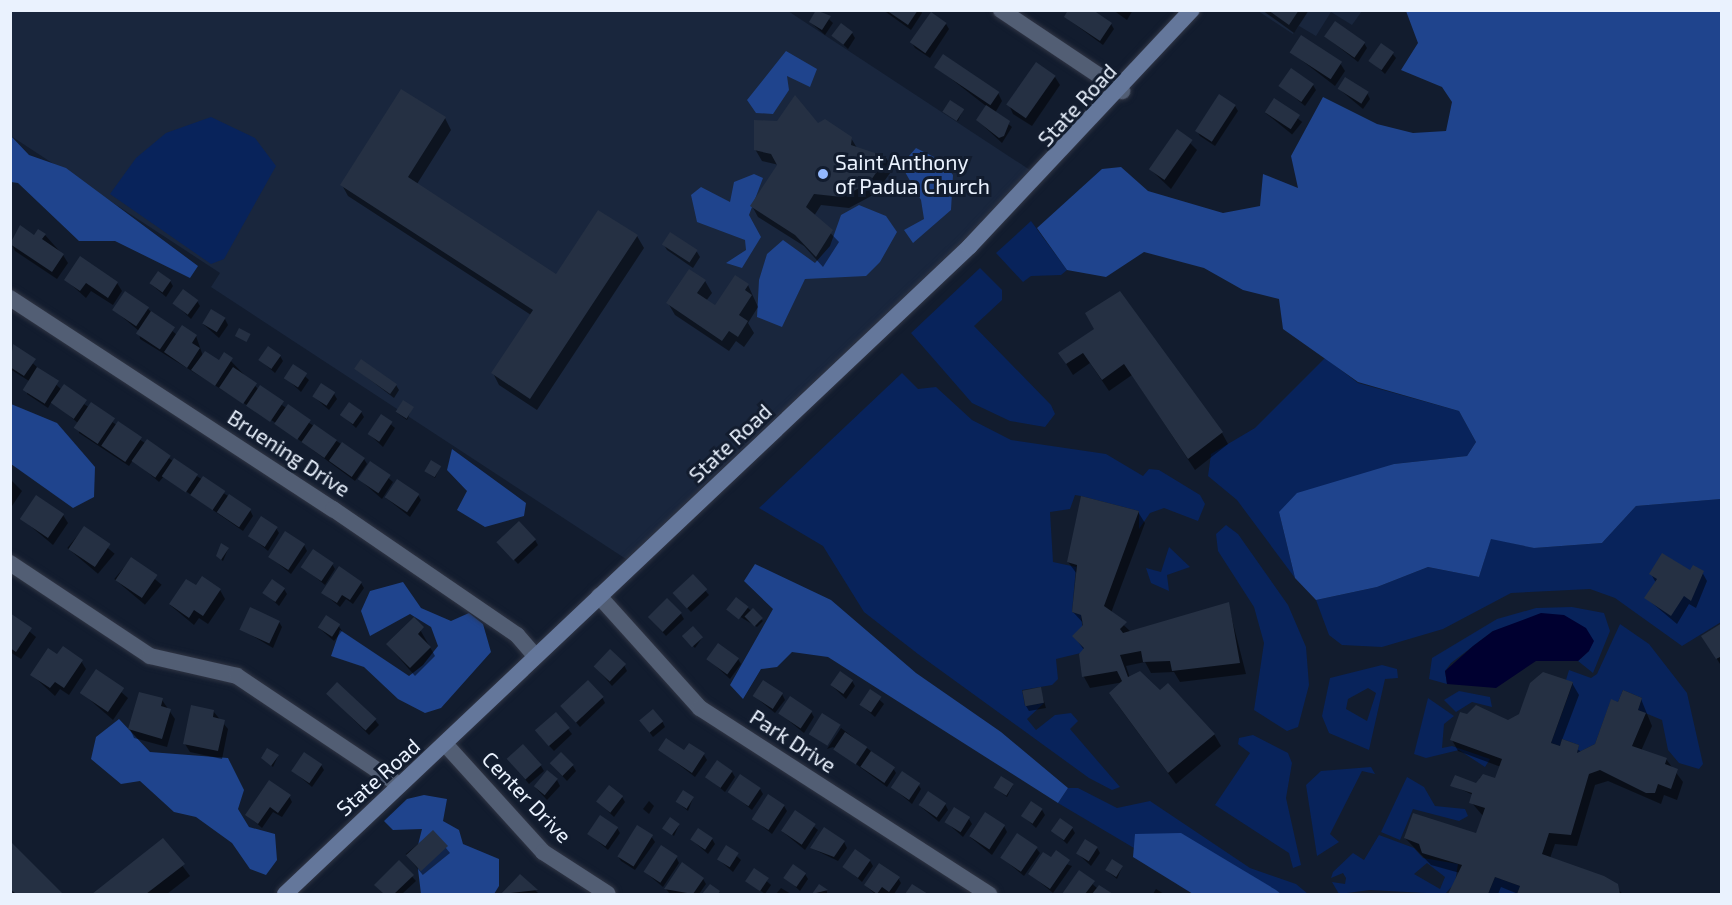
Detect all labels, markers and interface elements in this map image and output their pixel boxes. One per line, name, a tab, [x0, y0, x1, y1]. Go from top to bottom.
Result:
street label: State Road	[1032, 59, 1122, 151]
place label: Saint Anthony of Padua Church	[835, 149, 990, 199]
marker: Saint Anthony of Padua Church	[816, 167, 830, 181]
street label: State Road	[684, 398, 776, 488]
street label: Bruening Drive	[223, 404, 355, 502]
street label: Park Drive	[745, 704, 841, 778]
street label: State Road	[331, 733, 425, 821]
street label: Center Drive	[477, 746, 577, 848]

